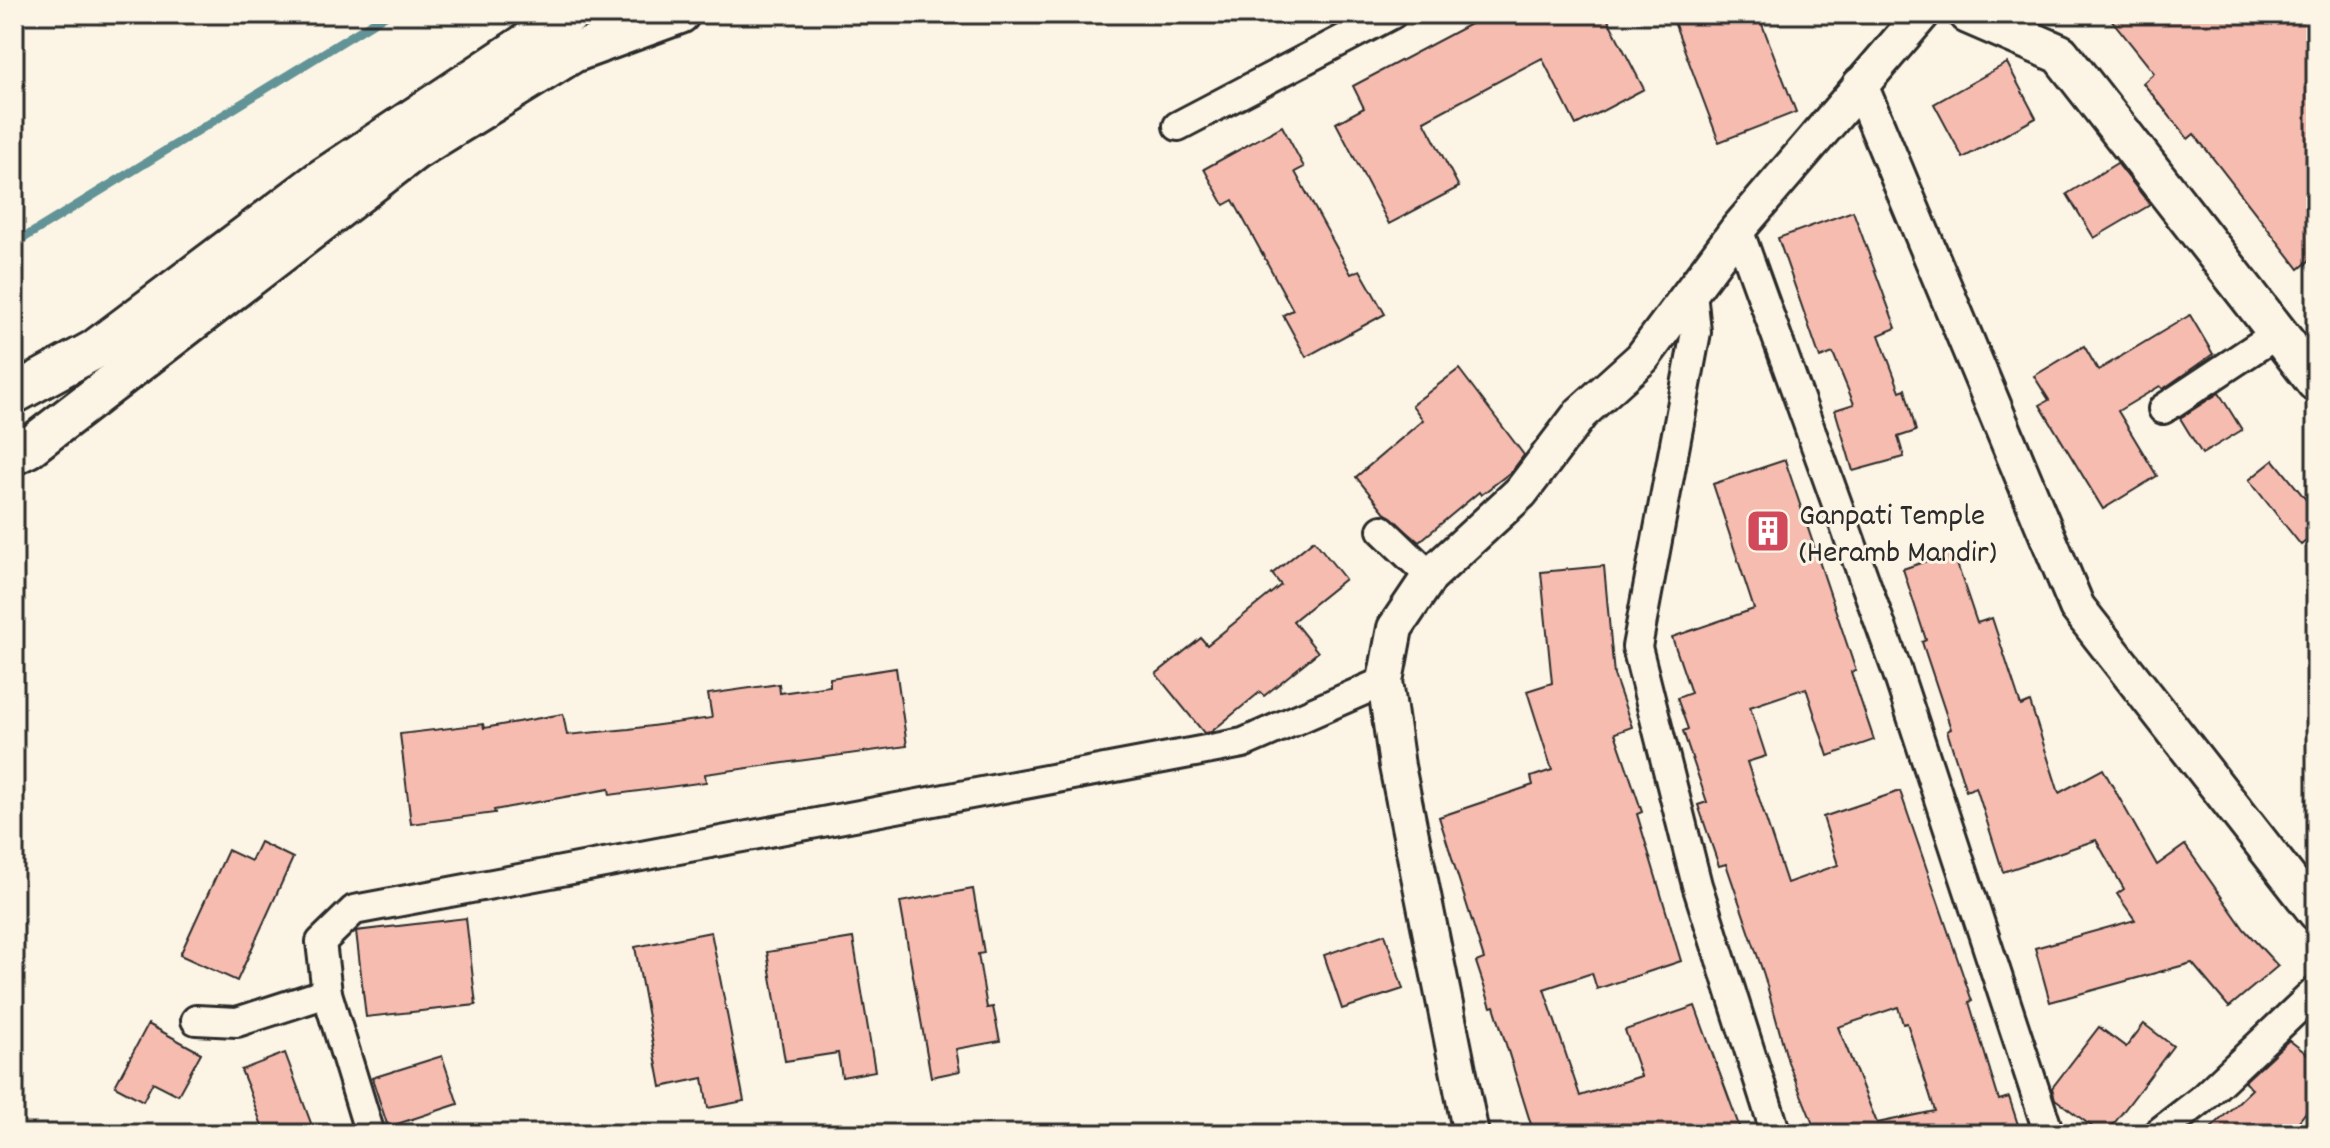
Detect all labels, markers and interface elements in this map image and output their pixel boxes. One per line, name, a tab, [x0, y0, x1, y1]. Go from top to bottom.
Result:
place label: Ganpati Temple (Heramb Mandir)	[1799, 495, 1997, 578]
building icon: Ganpati Temple (Heramb Mandir)	[1744, 507, 1792, 555]

